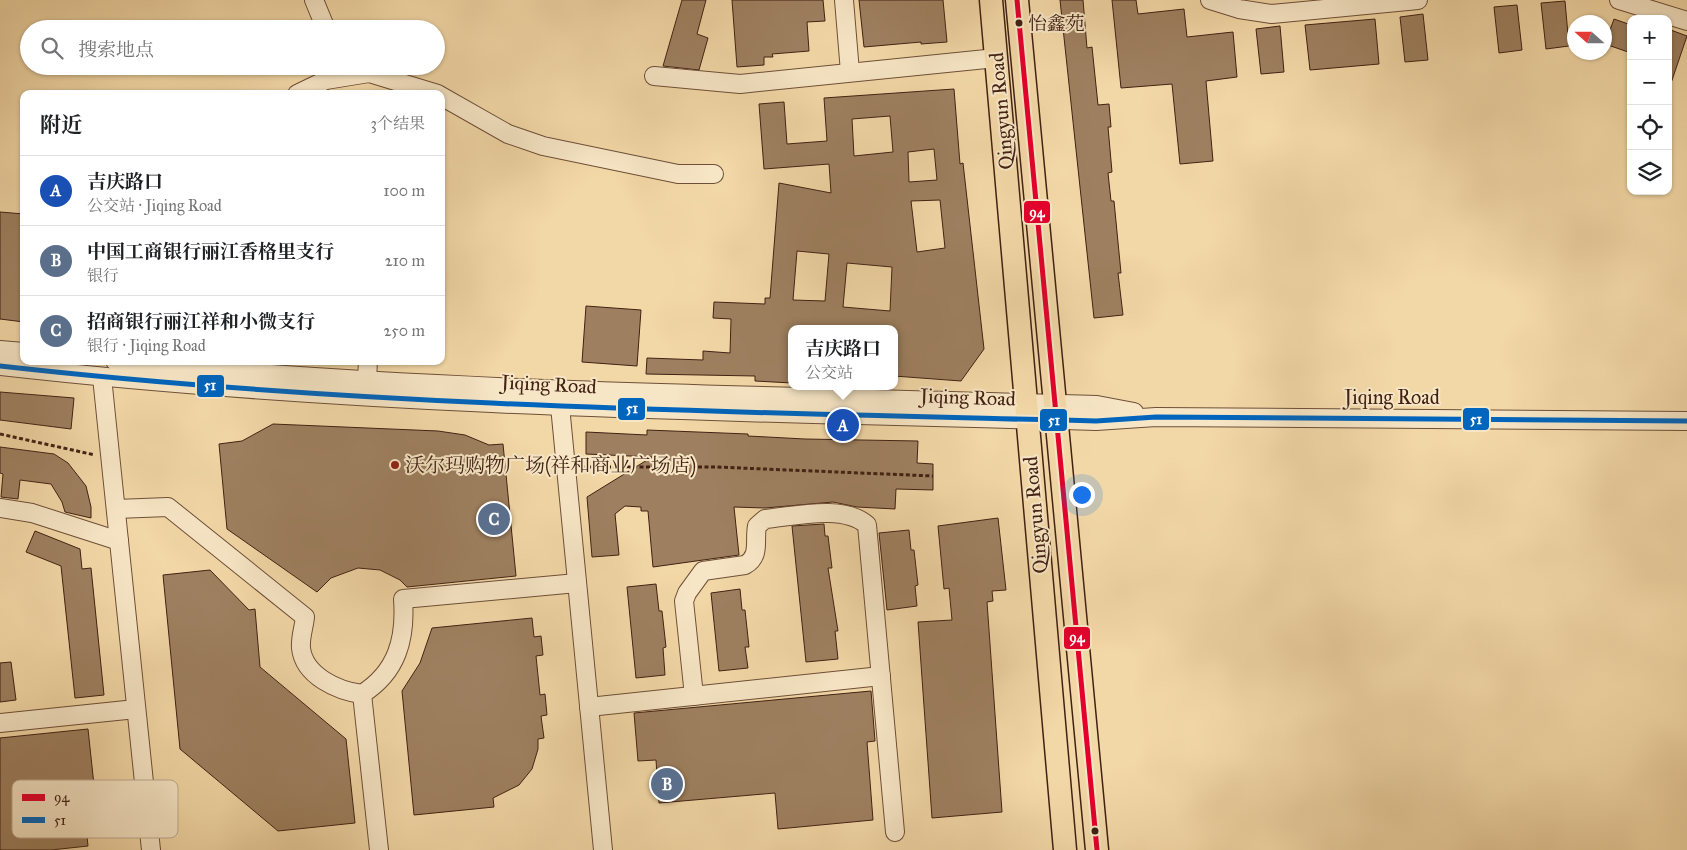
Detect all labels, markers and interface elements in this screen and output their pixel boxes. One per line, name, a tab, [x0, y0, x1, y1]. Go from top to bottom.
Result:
place label: 怡鑫苑	[1028, 12, 1085, 35]
north arrow	[1567, 15, 1612, 60]
map controls	[1627, 15, 1672, 195]
button: +	[1627, 15, 1672, 60]
marker: 怡鑫苑	[1014, 18, 1024, 28]
search box	[20, 20, 445, 75]
icon: search	[38, 34, 66, 62]
text: 搜索地点	[78, 38, 154, 61]
street label: Qingyun Road	[984, 51, 1019, 171]
button: −	[1627, 60, 1672, 105]
button: locate	[1627, 105, 1672, 150]
text: 附近	[40, 112, 82, 138]
text: 3个结果	[371, 114, 425, 133]
button: layers	[1627, 150, 1672, 195]
text: 吉庆路口	[87, 170, 163, 193]
text: A	[51, 181, 61, 200]
text: 100 m	[383, 181, 425, 200]
text: 公交站 · Jiqing Road	[87, 196, 222, 215]
line badge: 94	[1023, 200, 1051, 224]
text: 94	[1029, 204, 1046, 222]
text: 中国工商银行丽江香格里支行	[87, 240, 334, 263]
text: B	[51, 251, 61, 270]
text: 210 m	[385, 251, 425, 270]
text: 银行	[87, 266, 119, 285]
text: 招商银行丽江祥和小微支行	[87, 310, 315, 333]
text: C	[51, 321, 61, 340]
text: 250 m	[384, 321, 425, 340]
popup	[788, 325, 898, 390]
text: 银行 · Jiqing Road	[87, 336, 206, 355]
text: 吉庆路口	[805, 337, 881, 360]
text: 公交站	[805, 363, 853, 382]
street label: Jiqing Road	[499, 369, 597, 399]
line badge: 51	[196, 374, 225, 398]
text: 51	[204, 377, 216, 394]
street label: Jiqing Road	[918, 383, 1016, 412]
street label: Jiqing Road	[1342, 385, 1440, 410]
line badge: 51	[617, 397, 646, 421]
text: 51	[626, 400, 638, 417]
pin: A	[827, 406, 859, 444]
line badge: 51	[1462, 407, 1490, 431]
line badge: 51	[1039, 408, 1068, 432]
text: 51	[1470, 411, 1482, 428]
text: 51	[1048, 412, 1060, 429]
place label: 沃尔玛购物广场(祥和商业广场店)	[405, 453, 696, 478]
street label: Qingyun Road	[1018, 455, 1053, 575]
marker: 沃尔玛购物广场(祥和商业广场店)	[389, 459, 401, 471]
your location	[1069, 482, 1095, 508]
pin: C	[478, 500, 510, 538]
line badge: 94	[1063, 626, 1091, 650]
text: 94	[1069, 629, 1086, 647]
pin: B	[651, 765, 683, 803]
legend	[12, 780, 178, 838]
text: 94	[54, 789, 71, 806]
text: 51	[54, 812, 67, 829]
unlabelled marker	[1090, 826, 1100, 836]

